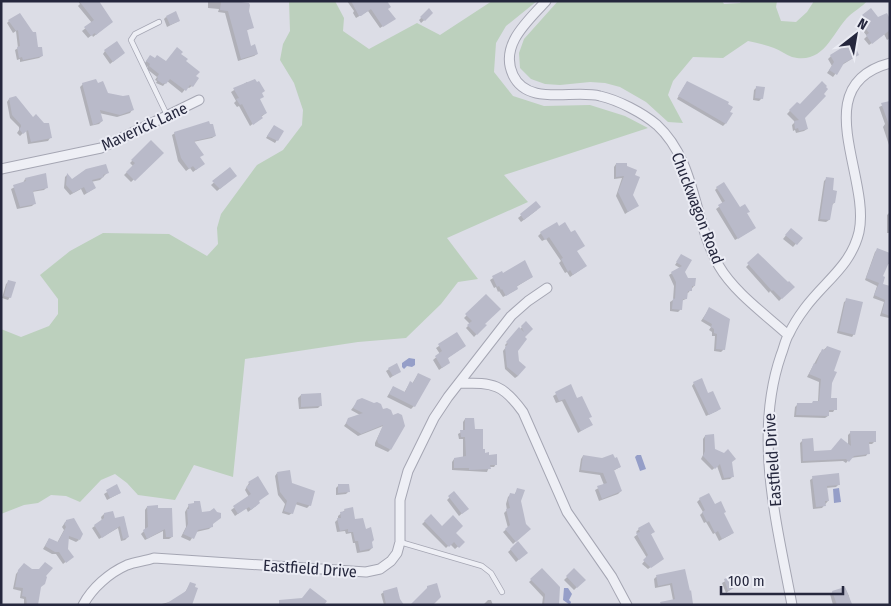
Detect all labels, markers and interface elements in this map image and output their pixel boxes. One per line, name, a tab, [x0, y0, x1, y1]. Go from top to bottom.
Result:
north arrow	[831, 10, 881, 60]
text: N	[854, 15, 870, 34]
street label: Maverick Lane	[98, 98, 190, 155]
street label: Chuckwagon Road	[668, 150, 728, 267]
street label: Eastfield Drive	[760, 412, 785, 507]
street label: Eastfield Drive	[263, 556, 357, 581]
scale bar	[721, 564, 844, 596]
text: 100 m	[728, 572, 765, 590]

